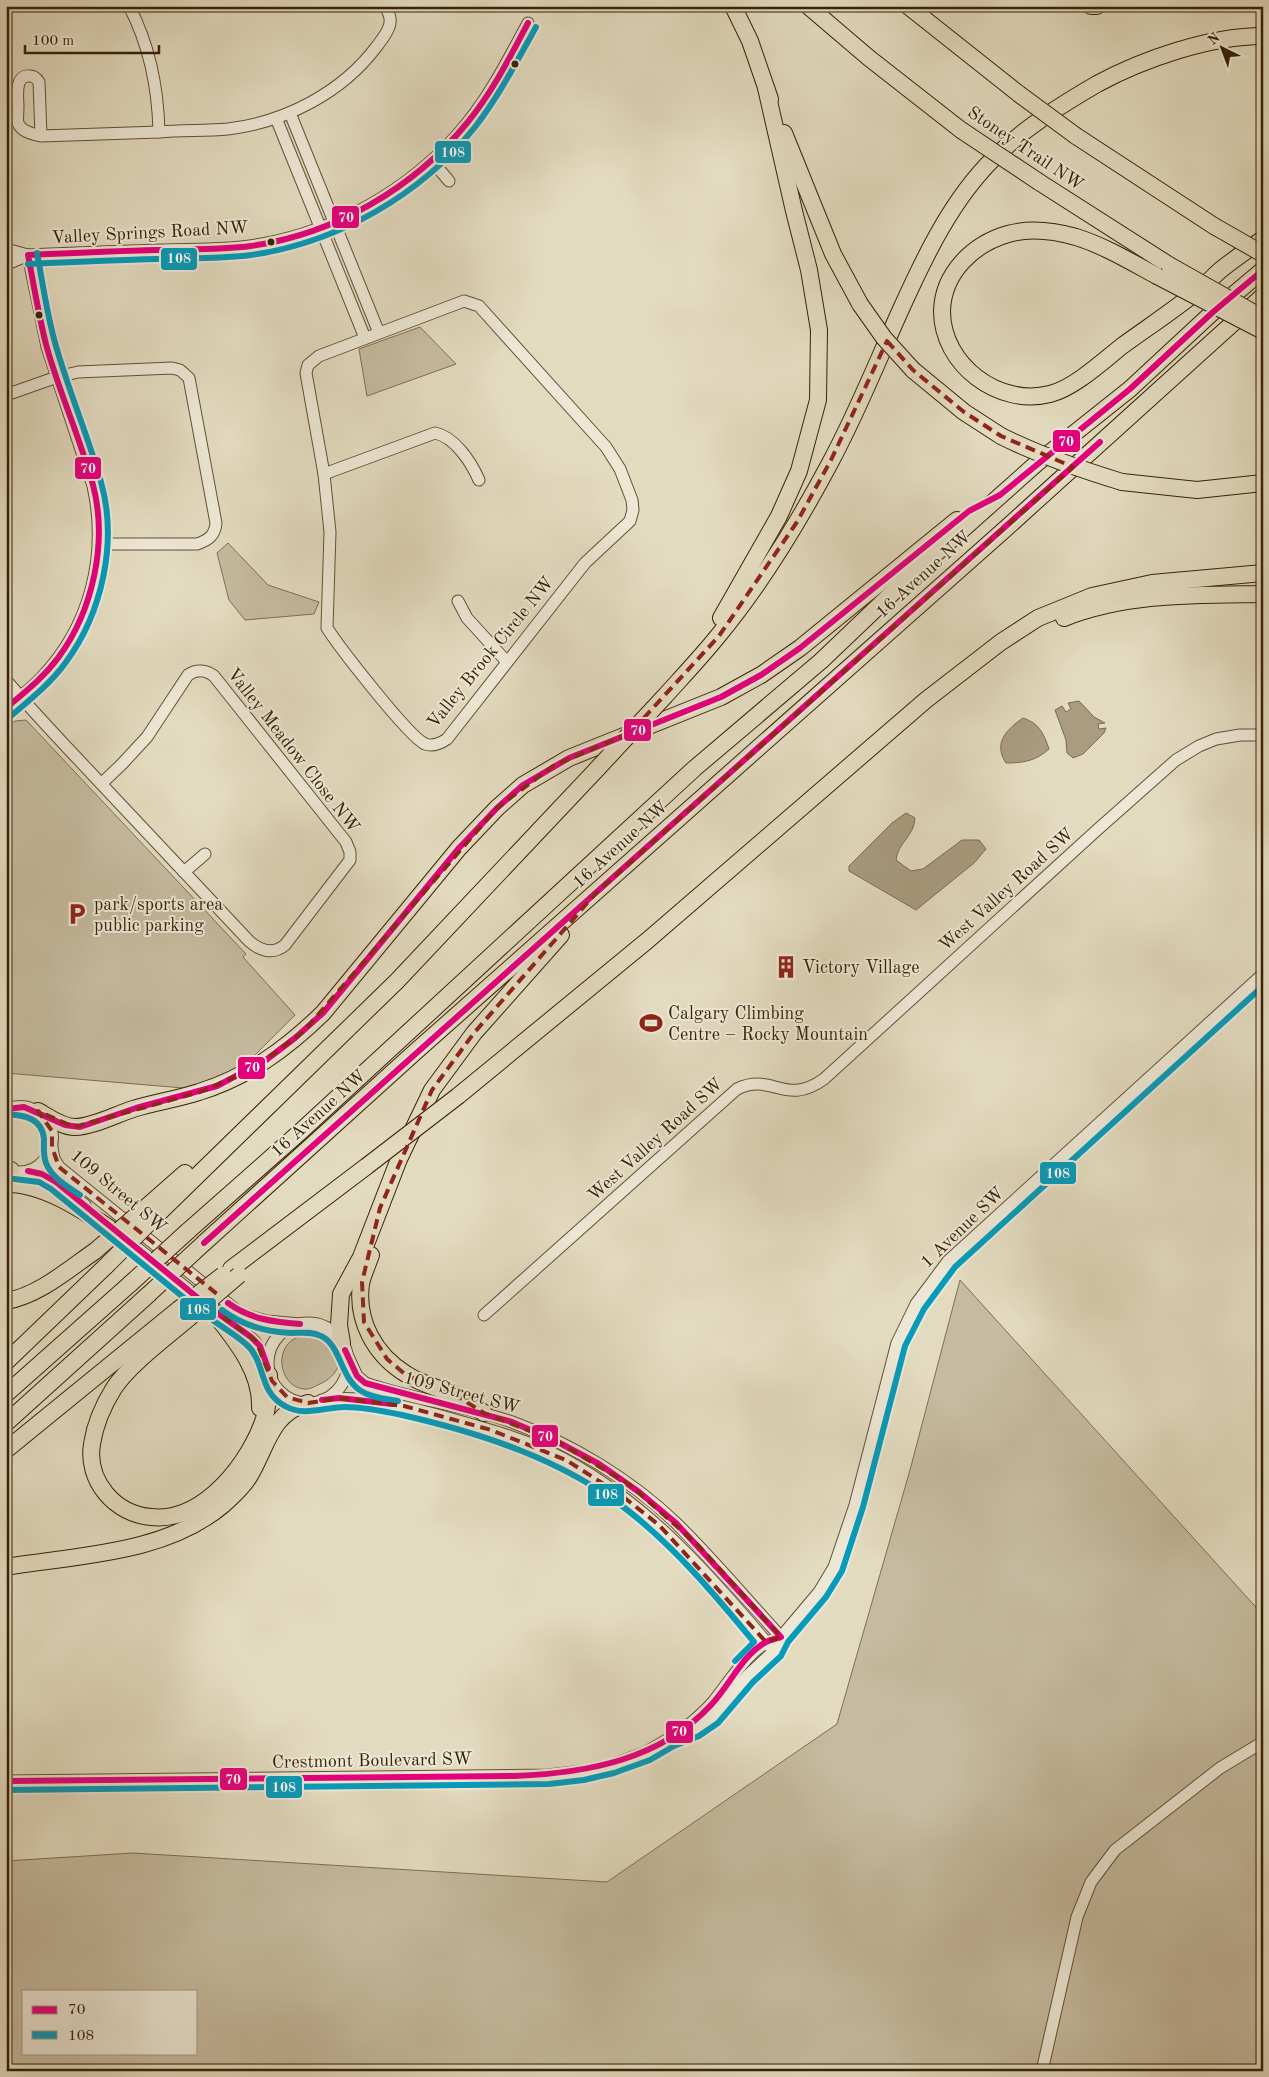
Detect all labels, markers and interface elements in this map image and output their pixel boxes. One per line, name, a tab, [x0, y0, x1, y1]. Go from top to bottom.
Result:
scale bar	[25, 22, 159, 54]
north arrow	[1196, 22, 1246, 72]
text: N	[1205, 30, 1223, 48]
text: 100 m	[32, 34, 74, 49]
unlabelled marker	[510, 59, 520, 69]
street label: Stoney Trail NW	[964, 103, 1087, 194]
line badge: 108	[434, 140, 472, 164]
text: 108	[441, 146, 465, 160]
line badge: 70	[331, 205, 360, 229]
text: 70	[338, 211, 354, 225]
street label: Valley Springs Road NW	[51, 219, 249, 247]
unlabelled marker	[266, 237, 276, 247]
line badge: 108	[160, 247, 198, 271]
text: 108	[167, 252, 191, 266]
unlabelled marker	[34, 310, 44, 320]
line badge: 70	[1052, 429, 1081, 453]
text: 70	[1058, 435, 1074, 449]
line badge: 70	[74, 456, 102, 480]
text: 70	[80, 462, 96, 476]
street label: 16 Avenue NW	[873, 527, 975, 622]
street label: Valley Brook Circle NW	[424, 573, 557, 732]
street label: Valley Meadow Close NW	[224, 665, 363, 836]
line badge: 70	[623, 718, 652, 742]
text: 70	[630, 724, 646, 738]
street label: 16 Avenue NW	[570, 797, 672, 892]
street label: West Valley Road SW	[936, 825, 1077, 955]
place label: park/sports area public parking	[94, 896, 223, 935]
parking icon: park/sports area public parking	[64, 901, 90, 927]
building icon: Victory Village	[773, 954, 799, 980]
place label: Victory Village	[802, 959, 920, 977]
place label: Calgary Climbing Centre – Rocky Mountain	[668, 1005, 868, 1044]
sports icon: Calgary Climbing Centre – Rocky Mountain	[638, 1010, 664, 1036]
line badge: 70	[237, 1056, 266, 1080]
text: 70	[244, 1061, 260, 1075]
street label: 16 Avenue NW	[268, 1066, 370, 1161]
street label: West Valley Road SW	[585, 1075, 726, 1205]
street label: 109 Street SW	[67, 1146, 170, 1237]
line badge: 108	[1039, 1161, 1077, 1185]
text: 108	[1046, 1167, 1070, 1181]
street label: 1 Avenue SW	[918, 1184, 1008, 1272]
line badge: 108	[179, 1297, 217, 1321]
text: 108	[186, 1303, 210, 1317]
street label: 109 Street SW	[402, 1369, 522, 1417]
line badge: 70	[531, 1424, 559, 1448]
text: 70	[537, 1430, 553, 1444]
line badge: 108	[587, 1483, 625, 1507]
text: 108	[594, 1488, 618, 1502]
line badge: 70	[665, 1720, 694, 1744]
text: 70	[671, 1725, 687, 1739]
street label: Crestmont Boulevard SW	[272, 1750, 472, 1772]
line badge: 70	[219, 1767, 248, 1791]
text: 70	[225, 1773, 241, 1787]
line badge: 108	[265, 1775, 303, 1799]
text: 108	[272, 1781, 296, 1795]
legend	[22, 1990, 198, 2054]
text: 70	[68, 2003, 85, 2018]
text: 108	[68, 2029, 94, 2044]

